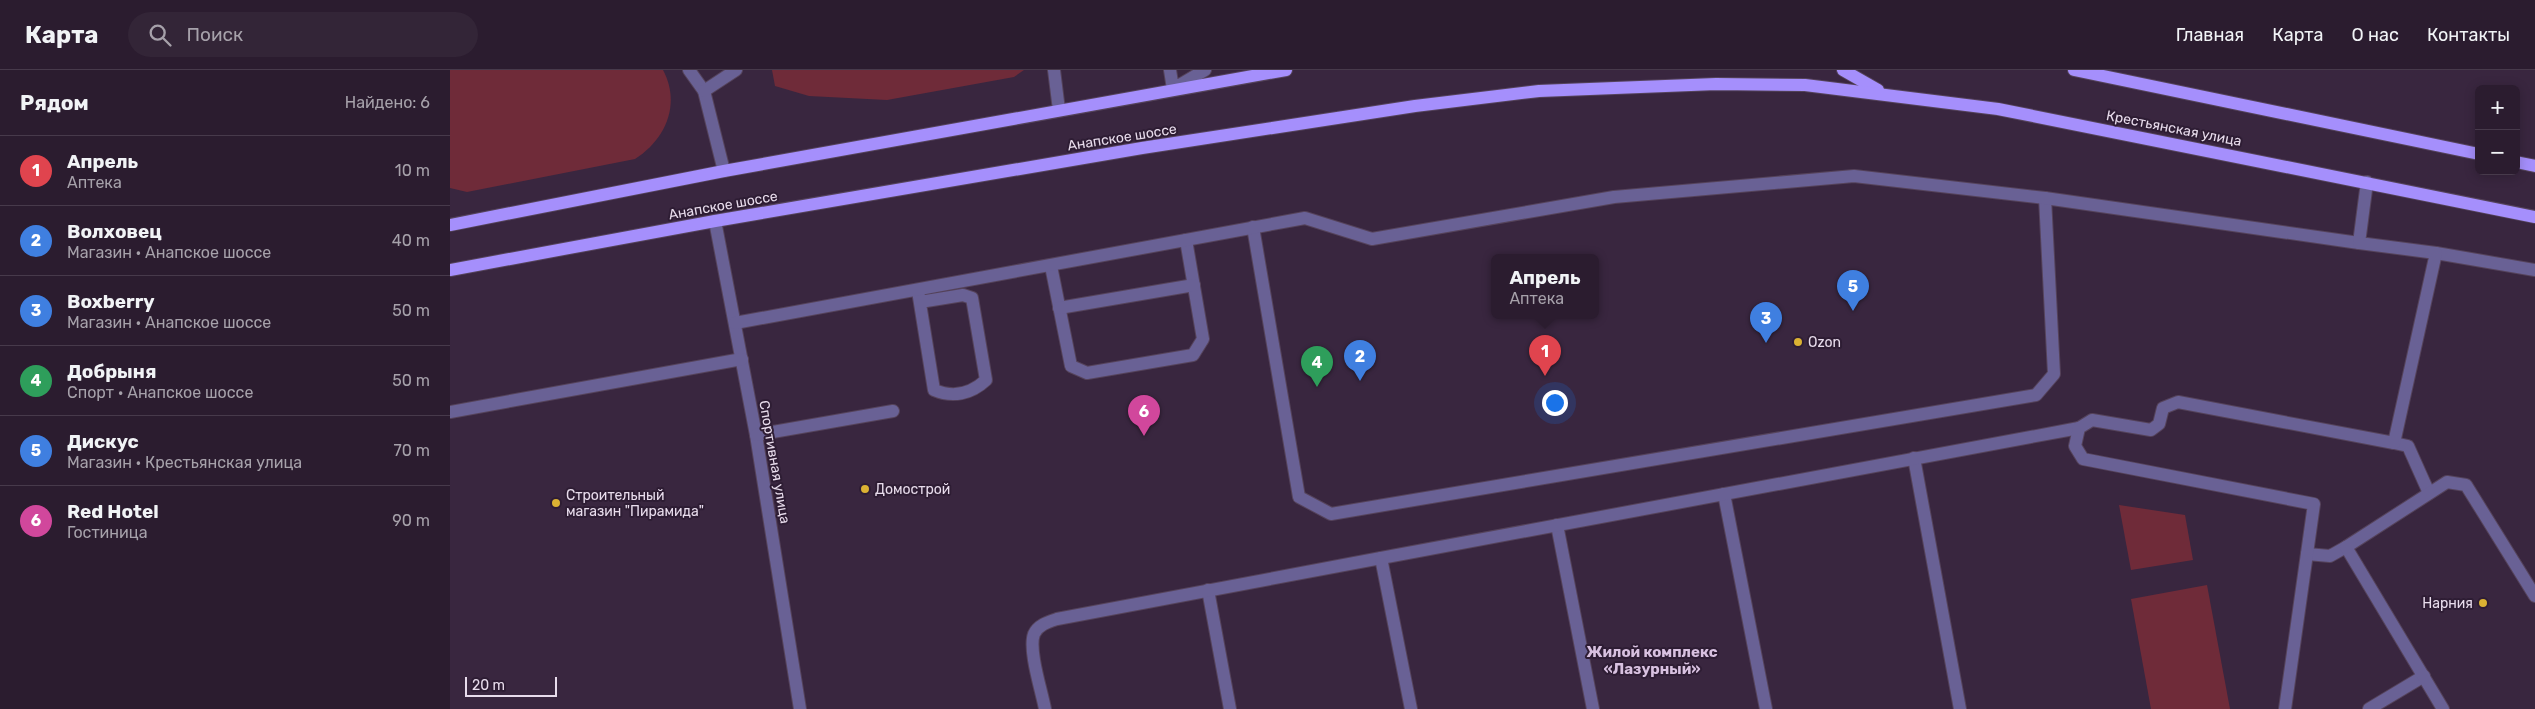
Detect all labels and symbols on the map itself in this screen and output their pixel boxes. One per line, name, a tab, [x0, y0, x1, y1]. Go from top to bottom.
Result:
street label: Крестьянская улица	[2105, 107, 2243, 150]
street label: Анапское шоссе	[1066, 120, 1178, 155]
street label: Анапское шоссе	[667, 188, 779, 223]
pin: 5	[1837, 270, 1869, 311]
pin: 3	[1750, 302, 1782, 343]
place label: Ozon	[1808, 334, 1841, 351]
pin: 1	[1529, 335, 1561, 376]
marker: Ozon	[1792, 336, 1804, 348]
pin: 2	[1344, 340, 1376, 381]
pin: 4	[1301, 346, 1333, 387]
your location	[1542, 390, 1568, 416]
pin: 6	[1128, 395, 1160, 436]
street label: Спортивная улица	[755, 399, 794, 525]
place label: Домострой	[875, 481, 950, 498]
marker: Домострой	[859, 483, 871, 495]
place label: Строительный магазин "Пирамида"	[566, 487, 704, 520]
marker: Строительный магазин "Пирамида"	[550, 497, 562, 509]
place label: Нарния	[2422, 595, 2473, 612]
marker: Нарния	[2477, 597, 2489, 609]
district label: Жилой комплекс «Лазурный»	[1586, 643, 1718, 678]
scale bar	[465, 674, 558, 697]

